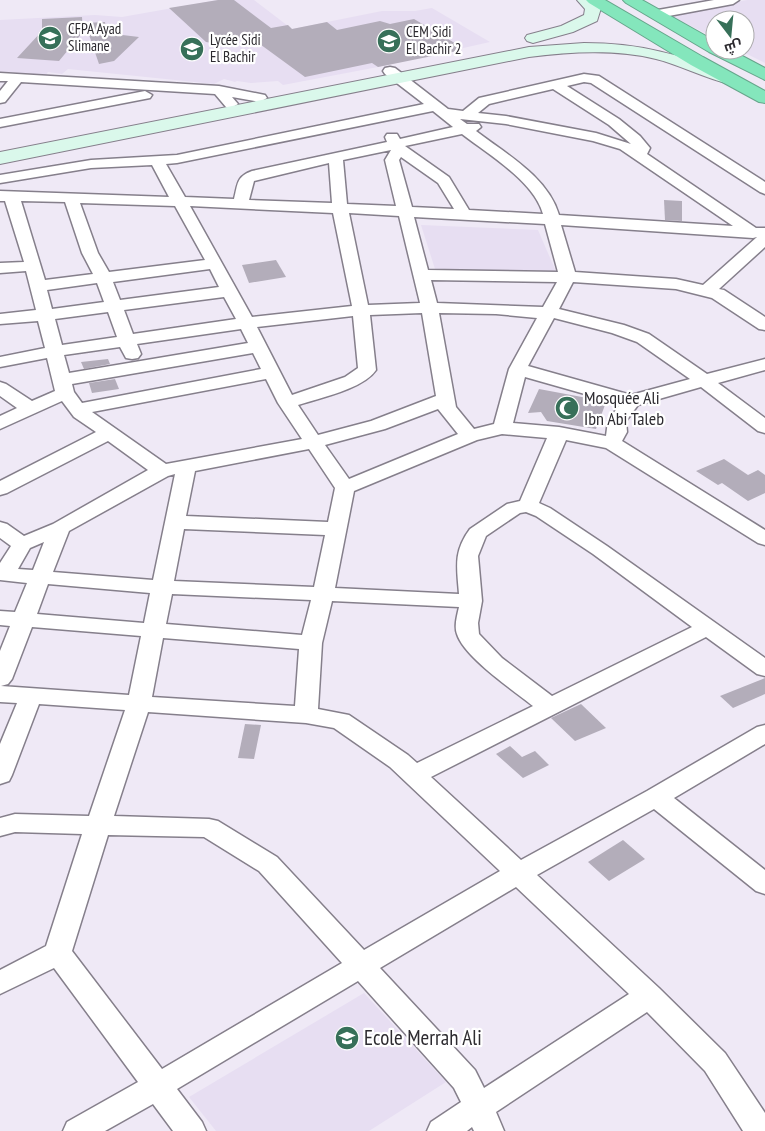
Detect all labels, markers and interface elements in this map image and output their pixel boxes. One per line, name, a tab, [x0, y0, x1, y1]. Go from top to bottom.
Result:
north arrow	[705, 10, 755, 60]
place label: CFPA Ayad Slimane	[68, 19, 121, 55]
place label: CEM Sidi El Bachir 2	[406, 22, 461, 58]
school or university icon: CFPA Ayad Slimane	[37, 25, 63, 51]
school or university icon: CEM Sidi El Bachir 2	[376, 28, 402, 54]
place label: Lycée Sidi El Bachir	[210, 30, 261, 66]
school or university icon: Lycée Sidi El Bachir	[179, 36, 205, 62]
text: ش	[722, 36, 745, 59]
place label: Mosquée Ali Ibn Abi Taleb	[584, 386, 664, 430]
mosque icon: Mosquée Ali Ibn Abi Taleb	[554, 395, 580, 421]
place label: Ecole Merrah Ali	[364, 1024, 482, 1051]
school or university icon: Ecole Merrah Ali	[334, 1025, 360, 1051]

